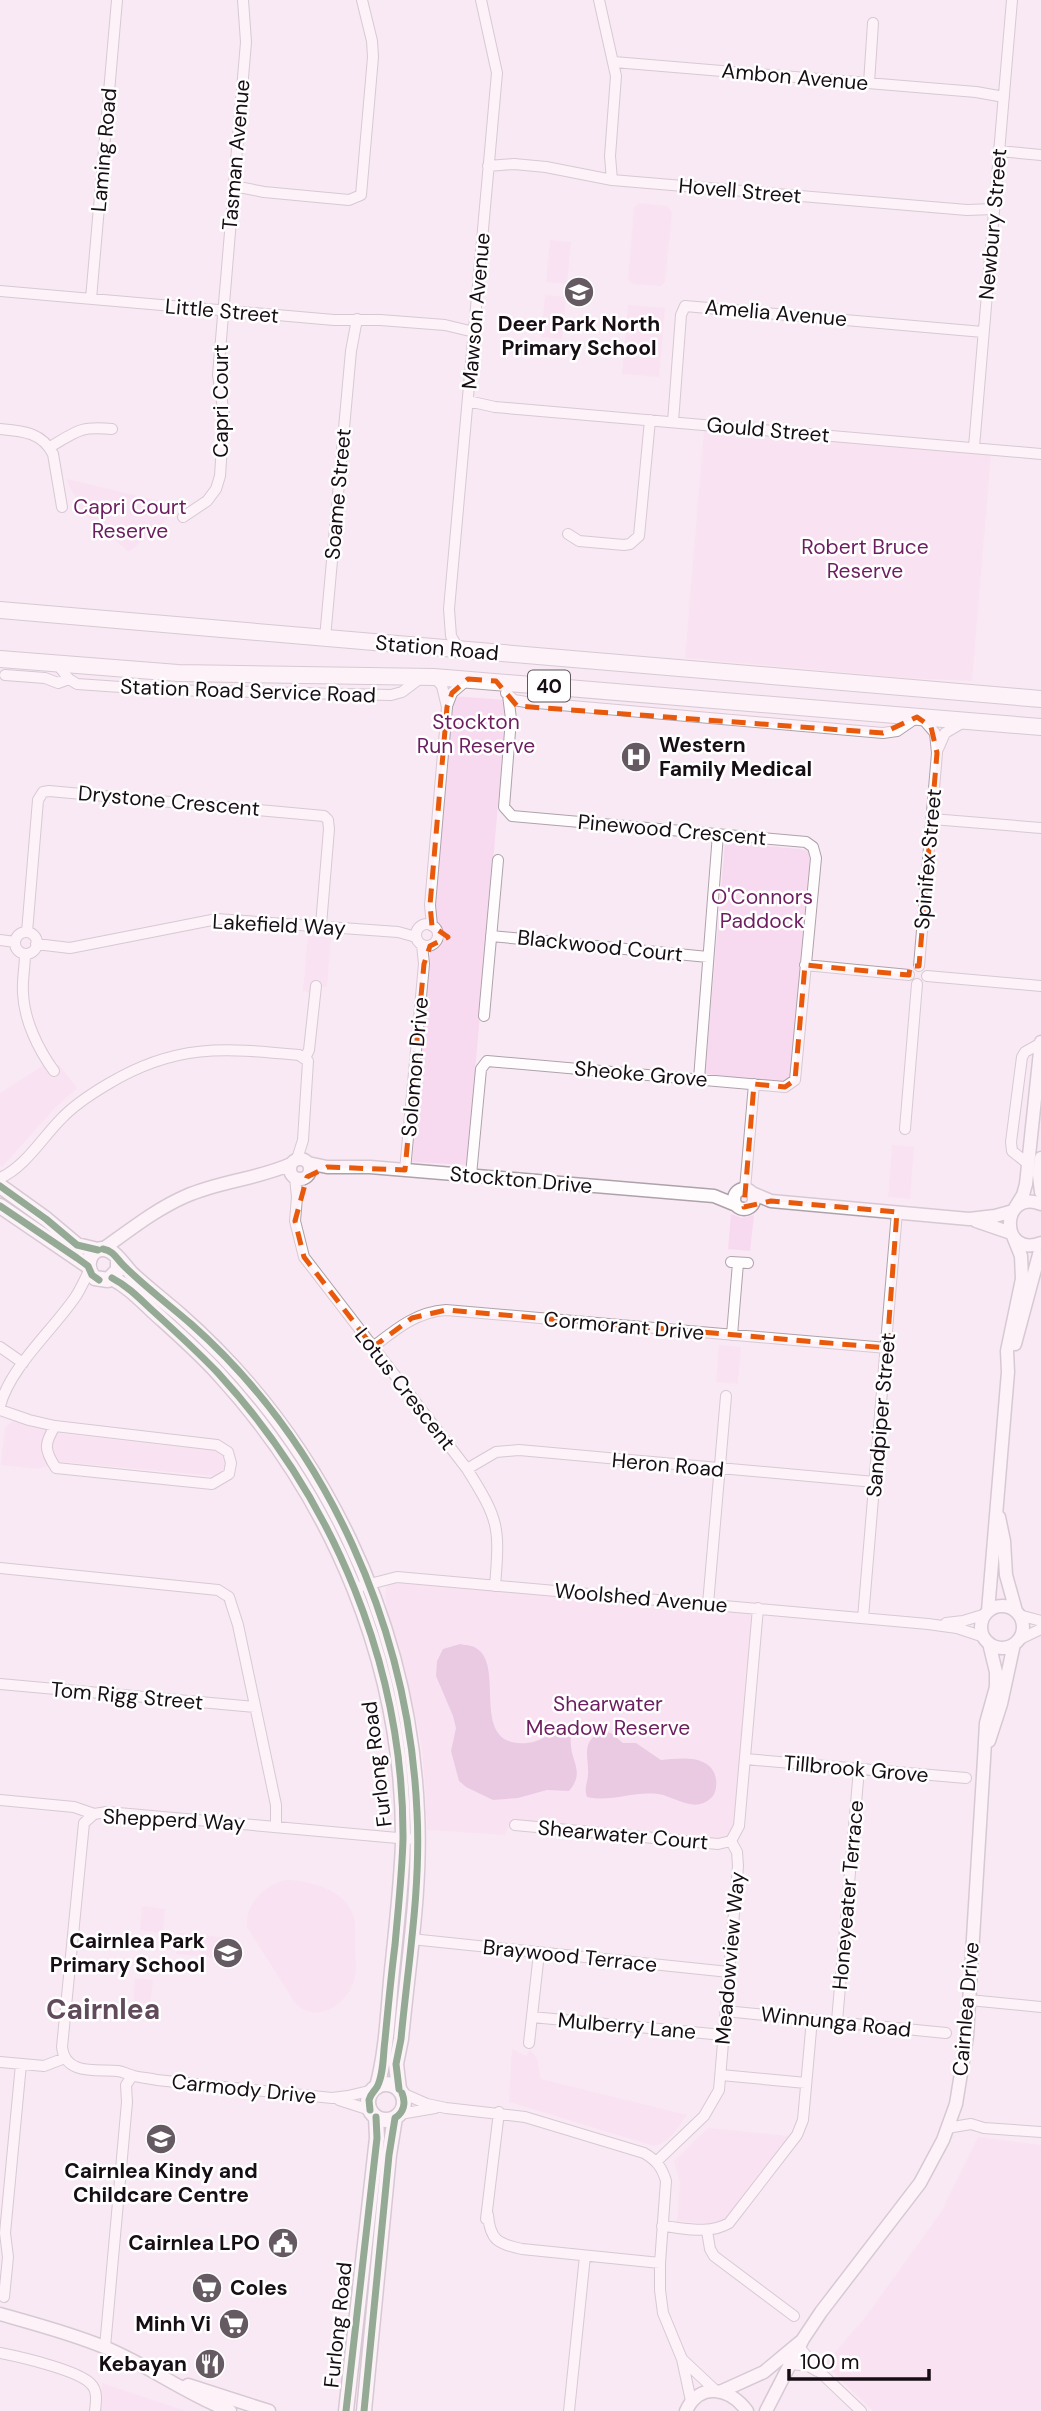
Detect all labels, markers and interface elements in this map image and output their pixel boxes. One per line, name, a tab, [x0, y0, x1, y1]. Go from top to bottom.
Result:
street label: Ambon Avenue	[720, 57, 870, 97]
street label: Tasman Avenue	[215, 78, 257, 232]
street label: Laming Road	[85, 87, 123, 213]
street label: Newbury Street	[972, 147, 1014, 301]
street label: Hovell Street	[677, 172, 803, 210]
street label: Mawson Avenue	[455, 232, 497, 390]
school or university icon: Deer Park North Primary School	[562, 275, 596, 309]
street label: Little Street	[164, 292, 280, 330]
street label: Amelia Avenue	[704, 293, 848, 333]
place label: Deer Park North Primary School	[498, 310, 660, 362]
street label: Capri Court	[207, 344, 235, 458]
street label: Gould Street	[705, 411, 831, 449]
street label: Soame Street	[318, 427, 358, 561]
park label: Capri Court Reserve	[73, 493, 187, 545]
park label: Robert Bruce Reserve	[801, 533, 929, 585]
street label: Station Road	[374, 629, 500, 667]
road number: 40	[528, 670, 570, 702]
street label: Station Road Service Road	[120, 673, 376, 709]
park label: Stockton Run Reserve	[417, 708, 535, 760]
place label: Western Family Medical	[659, 731, 812, 783]
hospital icon: Western Family Medical	[619, 740, 653, 774]
street label: Drystone Crescent	[77, 779, 261, 823]
street label: Spinifex Street	[908, 787, 948, 931]
street label: Pinewood Crescent	[577, 808, 767, 852]
park label: O'Connors Paddock	[711, 883, 813, 935]
street label: Lakefield Way	[212, 908, 347, 942]
street label: Blackwood Court	[516, 923, 684, 969]
street label: Solomon Drive	[395, 996, 435, 1138]
street label: Sheoke Grove	[573, 1054, 709, 1094]
street label: Stockton Drive	[449, 1160, 593, 1200]
street label: Cormorant Drive	[542, 1305, 706, 1347]
street label: Lotus Crescent	[348, 1322, 462, 1456]
street label: Sandpiper Street	[860, 1332, 902, 1498]
street label: Heron Road	[611, 1446, 725, 1484]
street label: Woolshed Avenue	[553, 1576, 729, 1620]
street label: Tom Rigg Street	[50, 1675, 204, 1717]
park label: Shearwater Meadow Reserve	[526, 1690, 690, 1742]
street label: Furlong Road	[355, 1700, 399, 1828]
street label: Tillbrook Grove	[782, 1749, 930, 1789]
street label: Honeyeater Terrace	[826, 1799, 870, 1991]
street label: Shepperd Way	[102, 1802, 246, 1838]
street label: Shearwater Court	[537, 1814, 709, 1856]
street label: Meadowview Way	[708, 1870, 752, 2046]
place label: Cairnlea Park Primary School	[50, 1927, 205, 1979]
street label: Braywood Terrace	[481, 1933, 659, 1979]
school or university icon: Cairnlea Park Primary School	[211, 1936, 245, 1970]
street label: Cairnlea Drive	[946, 1941, 986, 2077]
district label: Cairnlea	[46, 1991, 160, 2028]
street label: Winnunga Road	[759, 2000, 913, 2044]
street label: Mulberry Lane	[557, 2006, 697, 2046]
street label: Carmody Drive	[170, 2067, 318, 2111]
school or university icon: Cairnlea Kindy and Childcare Centre	[144, 2122, 178, 2156]
place label: Cairnlea Kindy and Childcare Centre	[64, 2157, 258, 2209]
public building icon: Cairnlea LPO	[266, 2226, 300, 2260]
place label: Cairnlea LPO	[128, 2229, 260, 2257]
street label: Furlong Road	[317, 2261, 359, 2389]
supermarket icon: Coles	[190, 2271, 224, 2305]
place label: Coles	[230, 2274, 288, 2302]
supermarket icon: Minh Vi	[217, 2307, 251, 2341]
place label: Minh Vi	[135, 2310, 211, 2338]
scale bar	[789, 2338, 929, 2382]
restaurant icon: Kebayan	[193, 2347, 227, 2381]
text: 100 m	[800, 2348, 860, 2376]
place label: Kebayan	[99, 2350, 187, 2378]

